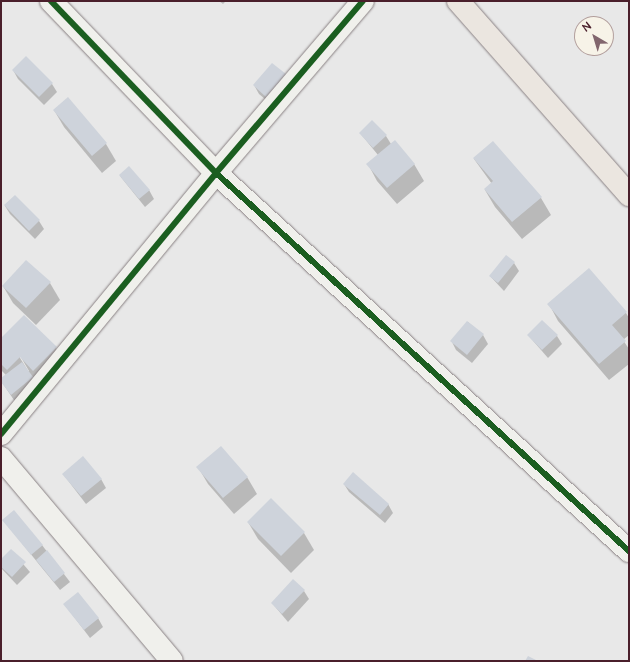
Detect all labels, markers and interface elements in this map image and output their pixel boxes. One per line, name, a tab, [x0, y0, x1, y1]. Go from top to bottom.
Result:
north arrow	[574, 16, 614, 56]
text: N	[580, 19, 594, 35]

